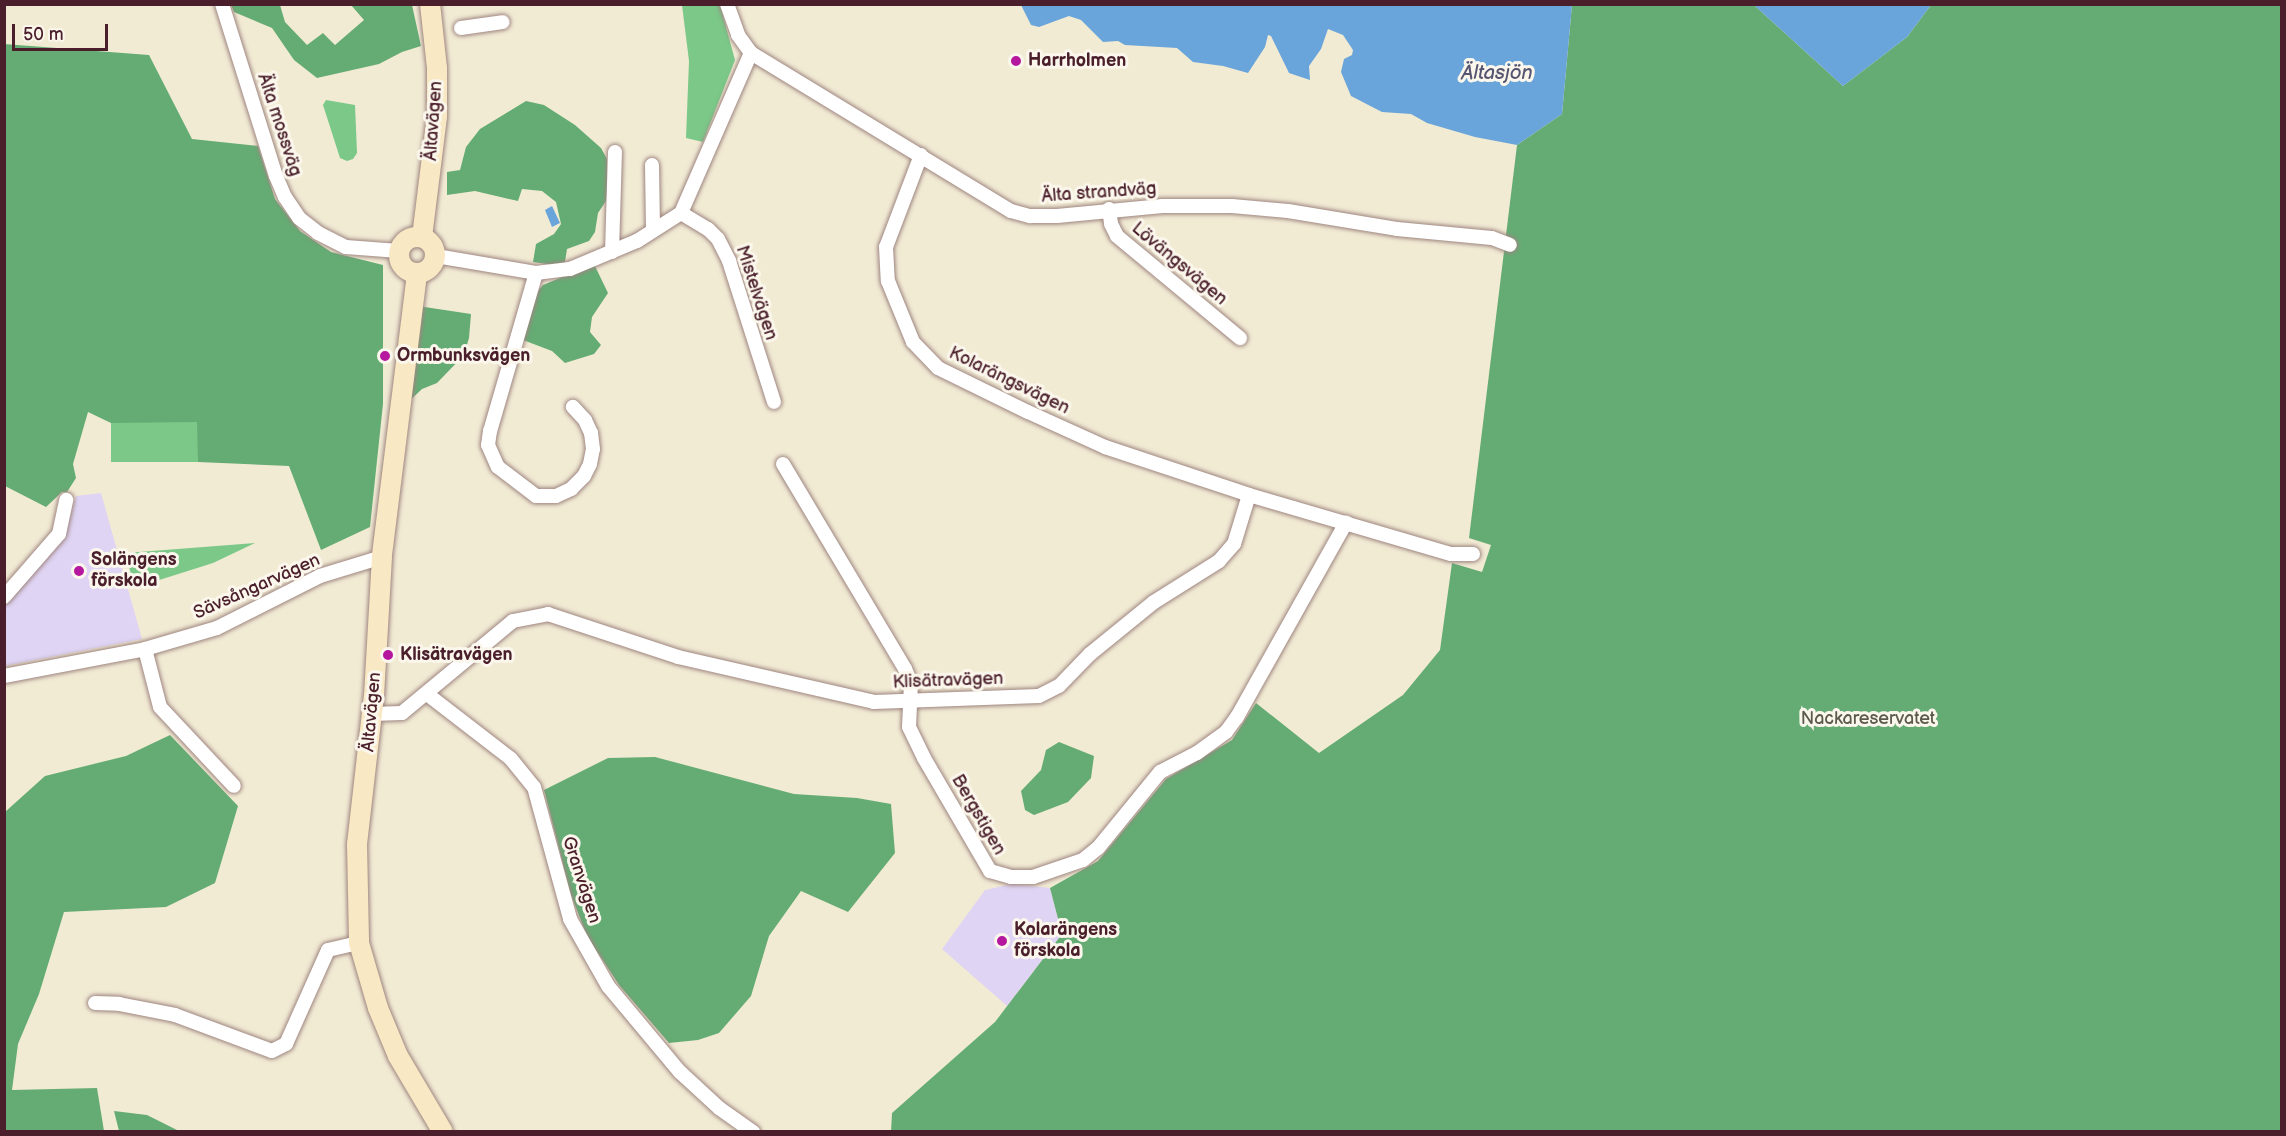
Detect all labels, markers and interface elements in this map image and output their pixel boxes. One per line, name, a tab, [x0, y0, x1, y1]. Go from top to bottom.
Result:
scale bar	[15, 12, 111, 50]
text: 50 m	[23, 24, 64, 45]
place label: Harrholmen	[1028, 50, 1126, 72]
marker: Harrholmen	[1009, 54, 1023, 68]
water label: Ältasjön	[1461, 61, 1533, 85]
street label: Älta mossväg	[252, 71, 306, 179]
street label: Ältavägen	[420, 80, 448, 162]
street label: Älta strandväg	[1041, 178, 1157, 208]
street label: Lövängsvägen	[1127, 218, 1231, 310]
street label: Mistelvägen	[731, 243, 781, 343]
street label: Kolarängsvägen	[945, 342, 1073, 420]
place label: Ormbunksvägen	[397, 345, 530, 367]
marker: Ormbunksvägen	[378, 349, 392, 363]
street label: Sävsångarvägen	[191, 549, 323, 625]
place label: Solängens förskola	[91, 550, 177, 592]
marker: Solängens förskola	[72, 564, 86, 578]
place label: Klisätravägen	[400, 644, 513, 666]
marker: Klisätravägen	[381, 648, 395, 662]
street label: Klisätravägen	[892, 668, 1004, 694]
street label: Ältavägen	[358, 671, 386, 753]
park label: Nackareservatet	[1801, 708, 1935, 730]
street label: Bergstigen	[946, 771, 1010, 859]
street label: Granvägen	[557, 834, 605, 926]
place label: Kolarängens förskola	[1014, 920, 1117, 962]
marker: Kolarängens förskola	[995, 934, 1009, 948]

